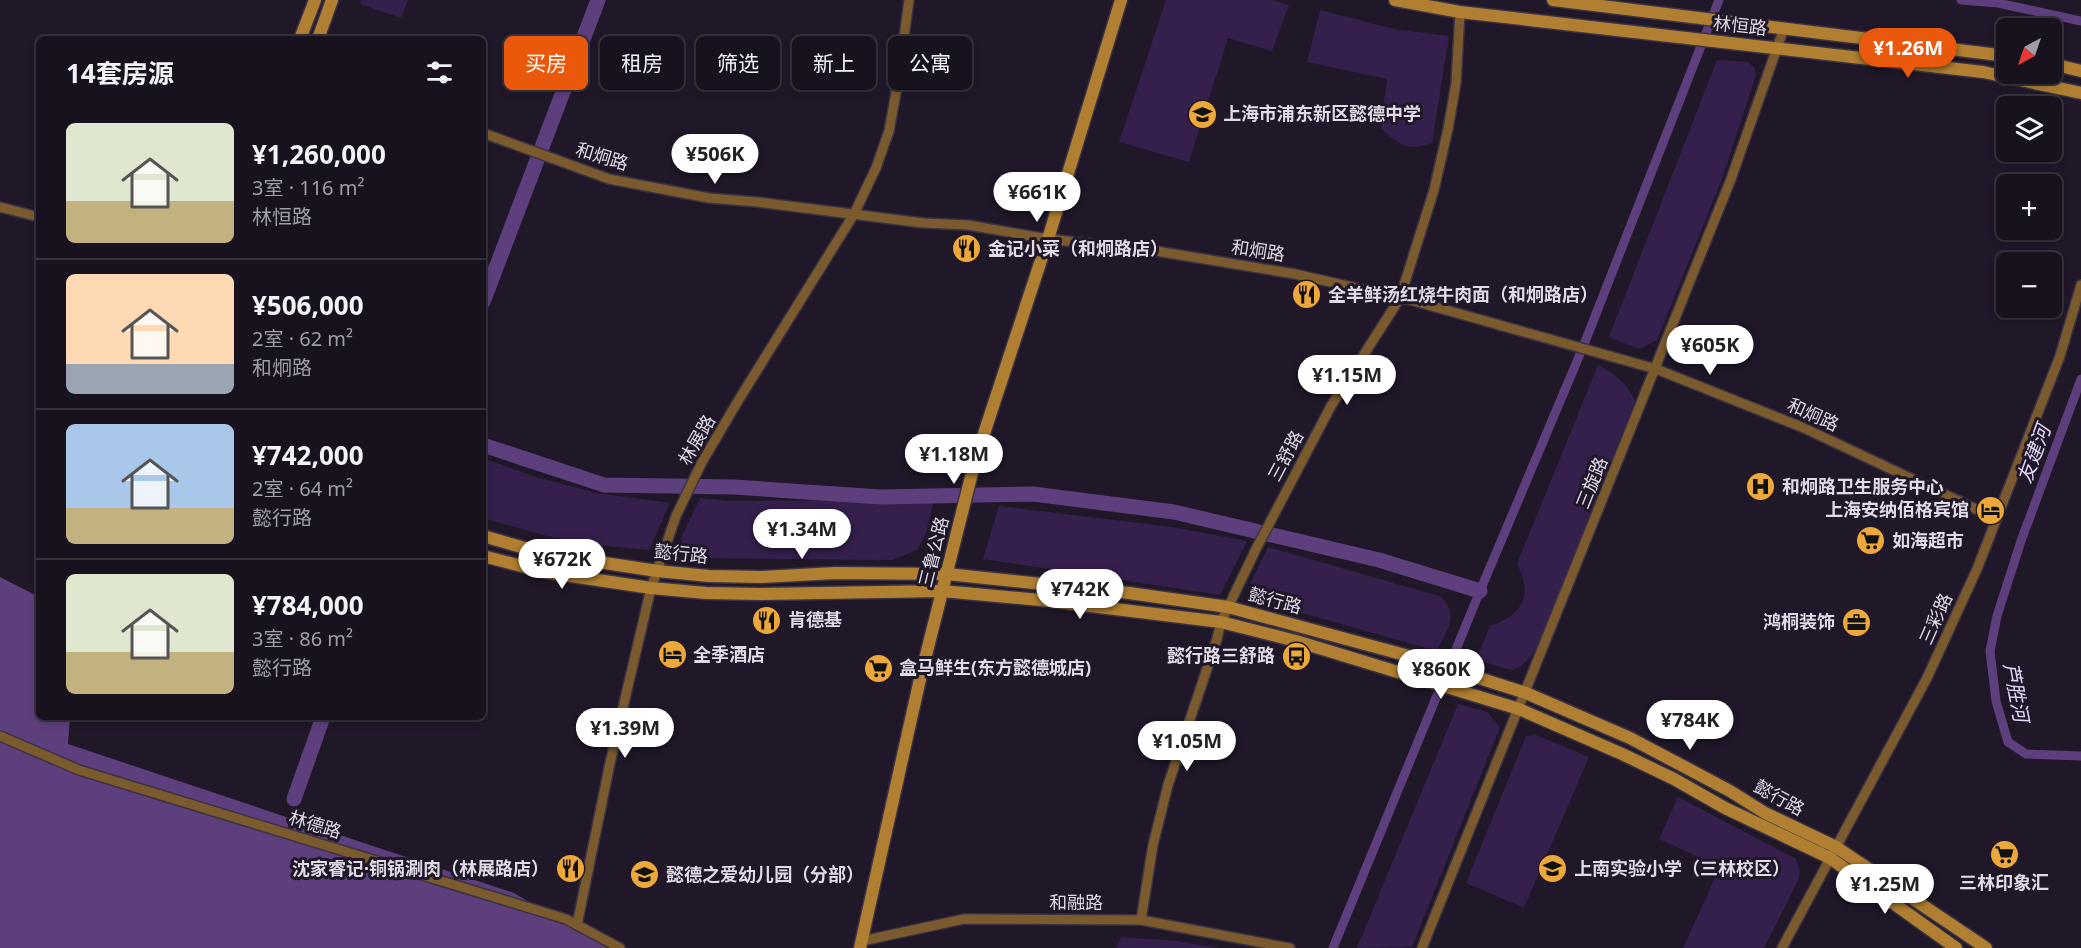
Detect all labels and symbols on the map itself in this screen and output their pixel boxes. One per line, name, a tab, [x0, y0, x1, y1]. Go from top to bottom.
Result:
street label: 林恒路	[1712, 10, 1768, 40]
north arrow	[1996, 18, 2062, 84]
pin: ¥1.26M	[1859, 28, 1957, 79]
school or university icon: 上海市浦东新区懿德中学	[1186, 98, 1218, 130]
place label: 上海市浦东新区懿德中学	[1223, 101, 1421, 125]
pin: ¥506K	[673, 134, 757, 185]
street label: 和炯路	[573, 137, 632, 175]
pin: ¥661K	[995, 172, 1079, 223]
restaurant icon: 金记小菜（和炯路店）	[951, 233, 983, 265]
street label: 和炯路	[1230, 234, 1287, 266]
place label: 金记小菜（和炯路店）	[988, 236, 1168, 260]
restaurant icon: 全羊鲜汤红烧牛肉面（和炯路店）	[1291, 279, 1323, 311]
place label: 全羊鲜汤红烧牛肉面（和炯路店）	[1328, 282, 1598, 306]
pin: ¥605K	[1668, 325, 1752, 376]
pin: ¥1.15M	[1298, 355, 1396, 406]
street label: 和炯路	[1784, 392, 1843, 436]
street label: 林展路	[672, 410, 720, 469]
water label: 友建河	[2011, 417, 2058, 487]
street label: 三舒路	[1262, 426, 1308, 485]
pin: ¥1.18M	[905, 434, 1003, 485]
street label: 三旋路	[1570, 453, 1612, 512]
hospital icon: 和炯路卫生服务中心	[1745, 471, 1777, 503]
place label: 和炯路卫生服务中心	[1782, 474, 1944, 498]
hotel icon: 上海安纳佰格宾馆	[1974, 494, 2006, 526]
place label: 上海安纳佰格宾馆	[1825, 497, 1969, 521]
pin: ¥1.34M	[753, 509, 851, 560]
street label: 三鲁公路	[913, 514, 953, 590]
supermarket icon: 如海超市	[1855, 525, 1887, 557]
place label: 如海超市	[1892, 528, 1964, 552]
street label: 懿行路	[653, 538, 709, 568]
pin: ¥672K	[520, 539, 604, 590]
pin: ¥742K	[1038, 569, 1122, 620]
street label: 懿行路	[1246, 581, 1304, 619]
street label: 三彩路	[1913, 589, 1957, 648]
restaurant icon: 肯德基	[751, 604, 783, 636]
office icon: 鸿桐装饰	[1840, 606, 1872, 638]
place label: 肯德基	[788, 607, 842, 631]
place label: 鸿桐装饰	[1763, 609, 1835, 633]
hotel icon: 全季酒店	[656, 639, 688, 671]
bus stop icon: 懿行路三舒路	[1280, 640, 1312, 672]
place label: 全季酒店	[693, 642, 765, 666]
place label: 懿行路三舒路	[1167, 643, 1275, 667]
pin: ¥860K	[1399, 649, 1483, 700]
supermarket icon: 盒马鲜生(东方懿德城店)	[862, 652, 894, 684]
place label: 盒马鲜生(东方懿德城店)	[899, 655, 1091, 679]
water label: 芦胜河	[1998, 660, 2036, 728]
pin: ¥784K	[1648, 700, 1732, 751]
pin: ¥1.39M	[576, 708, 674, 759]
pin: ¥1.05M	[1138, 721, 1236, 772]
street label: 懿行路	[1750, 774, 1809, 821]
street label: 林德路	[286, 805, 345, 843]
supermarket icon: 三林印象汇	[1988, 838, 2020, 870]
restaurant icon: 沈家睿记·铜锅涮肉（林展路店）	[554, 853, 586, 885]
school or university icon: 上南实验小学（三林校区）	[1537, 853, 1569, 885]
place label: 沈家睿记·铜锅涮肉（林展路店）	[292, 856, 549, 880]
place label: 上南实验小学（三林校区）	[1574, 856, 1790, 880]
school or university icon: 懿德之爱幼儿园（分部）	[629, 859, 661, 891]
place label: 懿德之爱幼儿园（分部）	[666, 862, 864, 886]
pin: ¥1.25M	[1836, 864, 1934, 915]
place label: 三林印象汇	[1959, 870, 2049, 894]
street label: 和融路	[1049, 890, 1103, 914]

